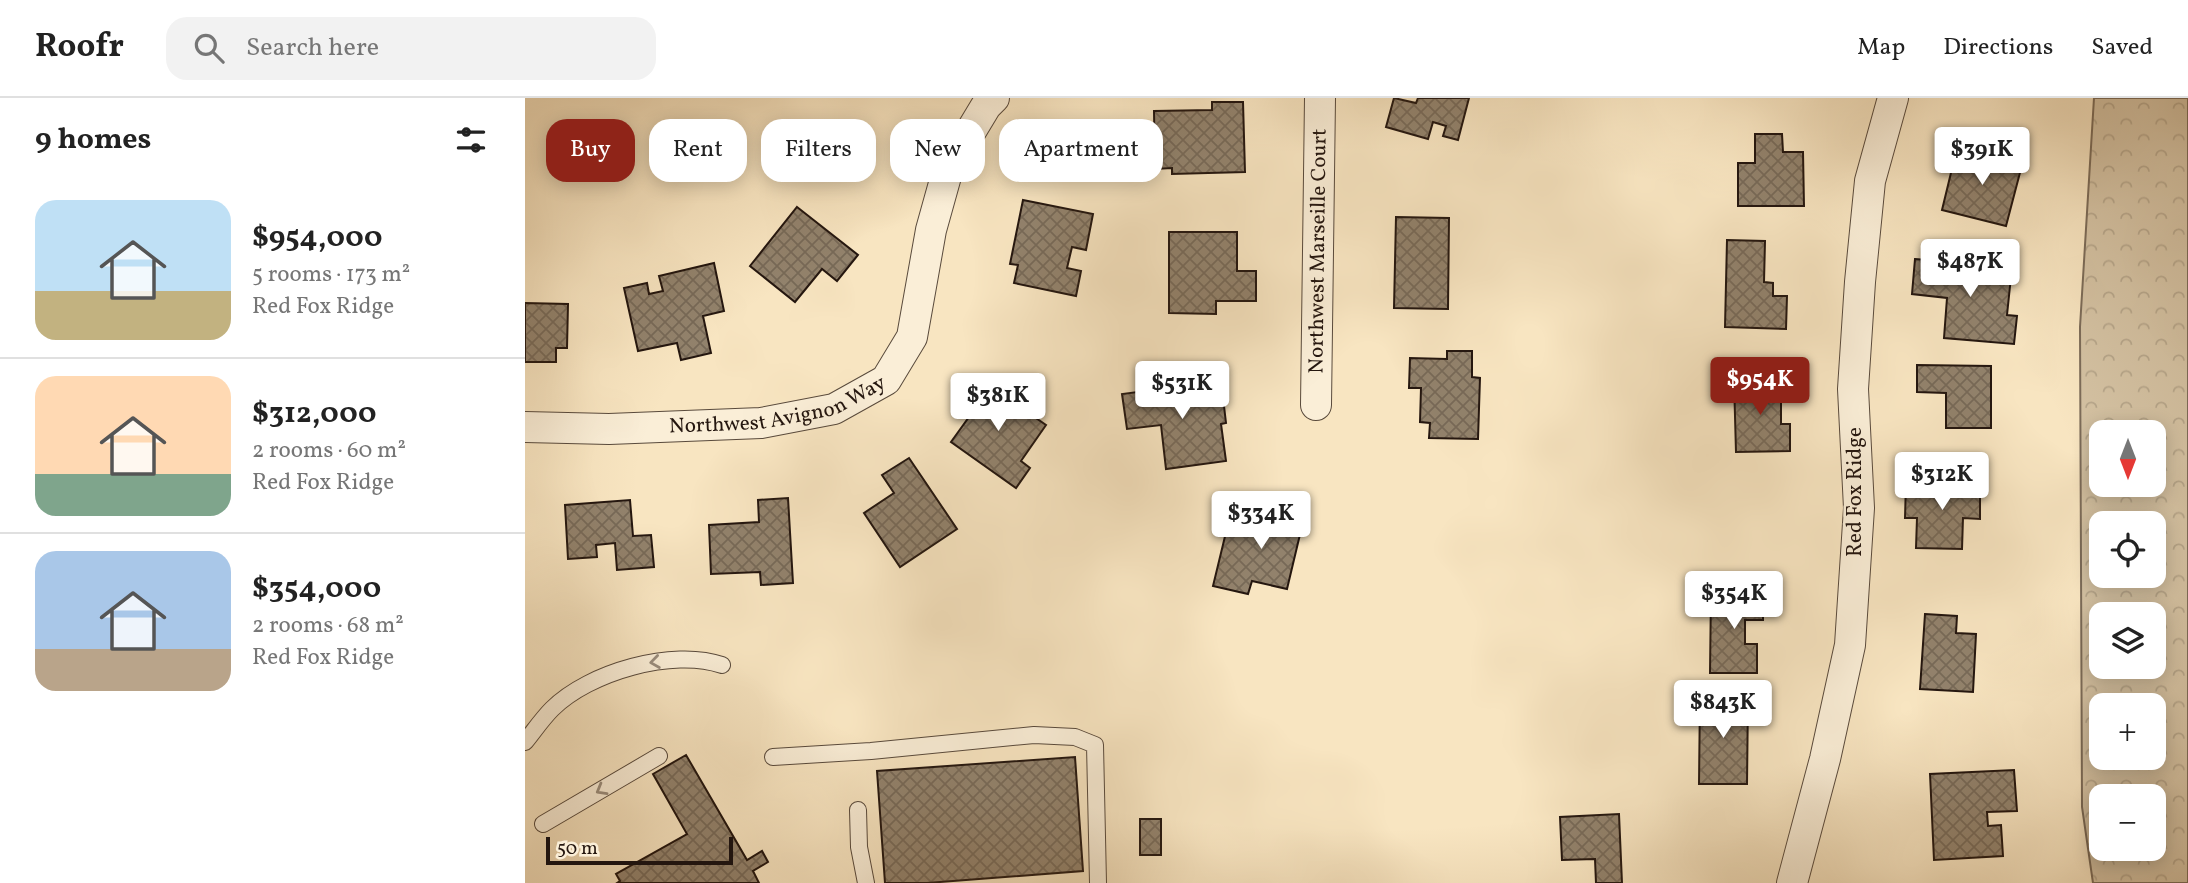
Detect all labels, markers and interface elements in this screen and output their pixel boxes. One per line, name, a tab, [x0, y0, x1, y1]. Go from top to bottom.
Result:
search box	[166, 17, 656, 80]
text: Roofr	[35, 25, 124, 71]
icon: search	[190, 29, 228, 67]
text: Search here	[246, 30, 379, 66]
text: Map	[1857, 31, 1905, 65]
text: Directions	[1943, 31, 2053, 65]
text: Saved	[2091, 31, 2153, 65]
text: 9 homes	[35, 119, 151, 161]
chip: Buy	[546, 119, 635, 182]
chip: Rent	[649, 119, 747, 182]
chip: Filters	[761, 119, 876, 182]
chip: New	[890, 119, 985, 182]
chip: Apartment	[999, 119, 1163, 182]
icon: filters	[452, 121, 490, 159]
pin: $391K	[1933, 127, 2031, 187]
street label: Northwest Marseille Court	[1302, 128, 1334, 374]
text: $391K	[1951, 134, 2013, 166]
text: $954,000	[252, 217, 382, 259]
icon: home	[91, 228, 175, 312]
pin: $487K	[1921, 240, 2019, 299]
text: $487K	[1937, 246, 2003, 278]
text: 5 rooms · 173 m²	[252, 259, 410, 291]
text: Red Fox Ridge	[252, 291, 394, 323]
pin: $954K	[1711, 358, 1809, 417]
pin: $531K	[1133, 362, 1231, 421]
text: $954K	[1726, 364, 1794, 396]
street label: Northwest Avignon Way	[669, 368, 892, 441]
text: $531K	[1151, 368, 1213, 400]
pin: $381K	[949, 374, 1047, 433]
text: $381K	[967, 380, 1030, 412]
text: $312,000	[252, 393, 376, 435]
icon: home	[91, 404, 175, 488]
north arrow	[2089, 420, 2167, 497]
map controls	[2089, 420, 2166, 861]
street label: Red Fox Ridge	[1841, 427, 1870, 557]
text: 2 rooms · 60 m²	[252, 435, 406, 467]
pin: $312K	[1893, 452, 1991, 512]
text: $312K	[1911, 459, 1973, 491]
text: Red Fox Ridge	[252, 467, 394, 499]
pin: $334K	[1212, 491, 1310, 551]
text: $334K	[1228, 498, 1294, 530]
button: locate	[2089, 511, 2166, 588]
text: $354,000	[252, 568, 381, 610]
pin: $354K	[1685, 572, 1783, 631]
text: $354K	[1701, 578, 1767, 610]
icon: home	[91, 579, 175, 663]
button: layers	[2089, 602, 2166, 679]
text: 2 rooms · 68 m²	[252, 610, 404, 642]
text: Red Fox Ridge	[252, 642, 394, 674]
one-way arrow	[649, 654, 661, 669]
pin: $843K	[1674, 680, 1772, 740]
text: $843K	[1690, 687, 1756, 719]
button: +	[2089, 693, 2166, 770]
one-way arrow	[596, 782, 608, 795]
button: −	[2089, 784, 2166, 861]
scale bar	[546, 834, 733, 866]
text: 50 m	[557, 836, 598, 862]

